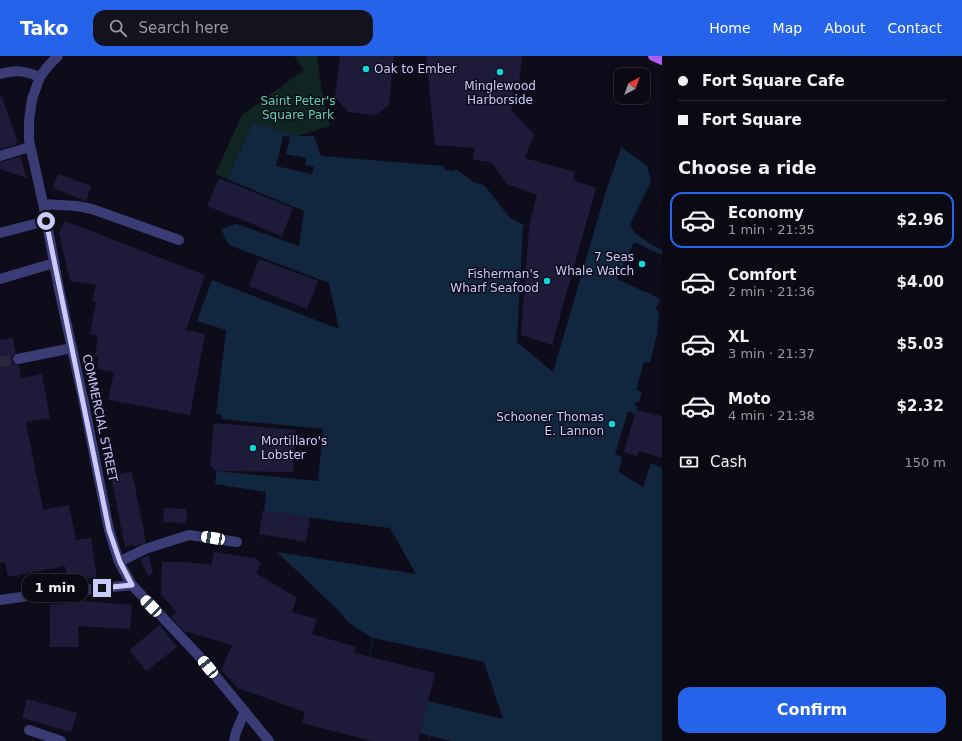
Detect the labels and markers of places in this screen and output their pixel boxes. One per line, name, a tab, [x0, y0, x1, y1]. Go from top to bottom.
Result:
place label: Oak to Ember	[374, 62, 457, 76]
marker: Oak to Ember	[361, 64, 371, 74]
marker: Minglewood Harborside	[495, 67, 505, 77]
place label: Minglewood Harborside	[464, 79, 536, 107]
place label: 7 Seas Whale Watch	[555, 250, 634, 278]
marker: 7 Seas Whale Watch	[637, 259, 647, 269]
place label: Fisherman's Wharf Seafood	[450, 267, 539, 295]
marker: Fisherman's Wharf Seafood	[542, 276, 552, 286]
place label: Schooner Thomas E. Lannon	[496, 410, 604, 438]
marker: Schooner Thomas E. Lannon	[607, 419, 617, 429]
place label: Mortillaro's Lobster	[261, 434, 327, 462]
marker: Mortillaro's Lobster	[248, 443, 258, 453]

